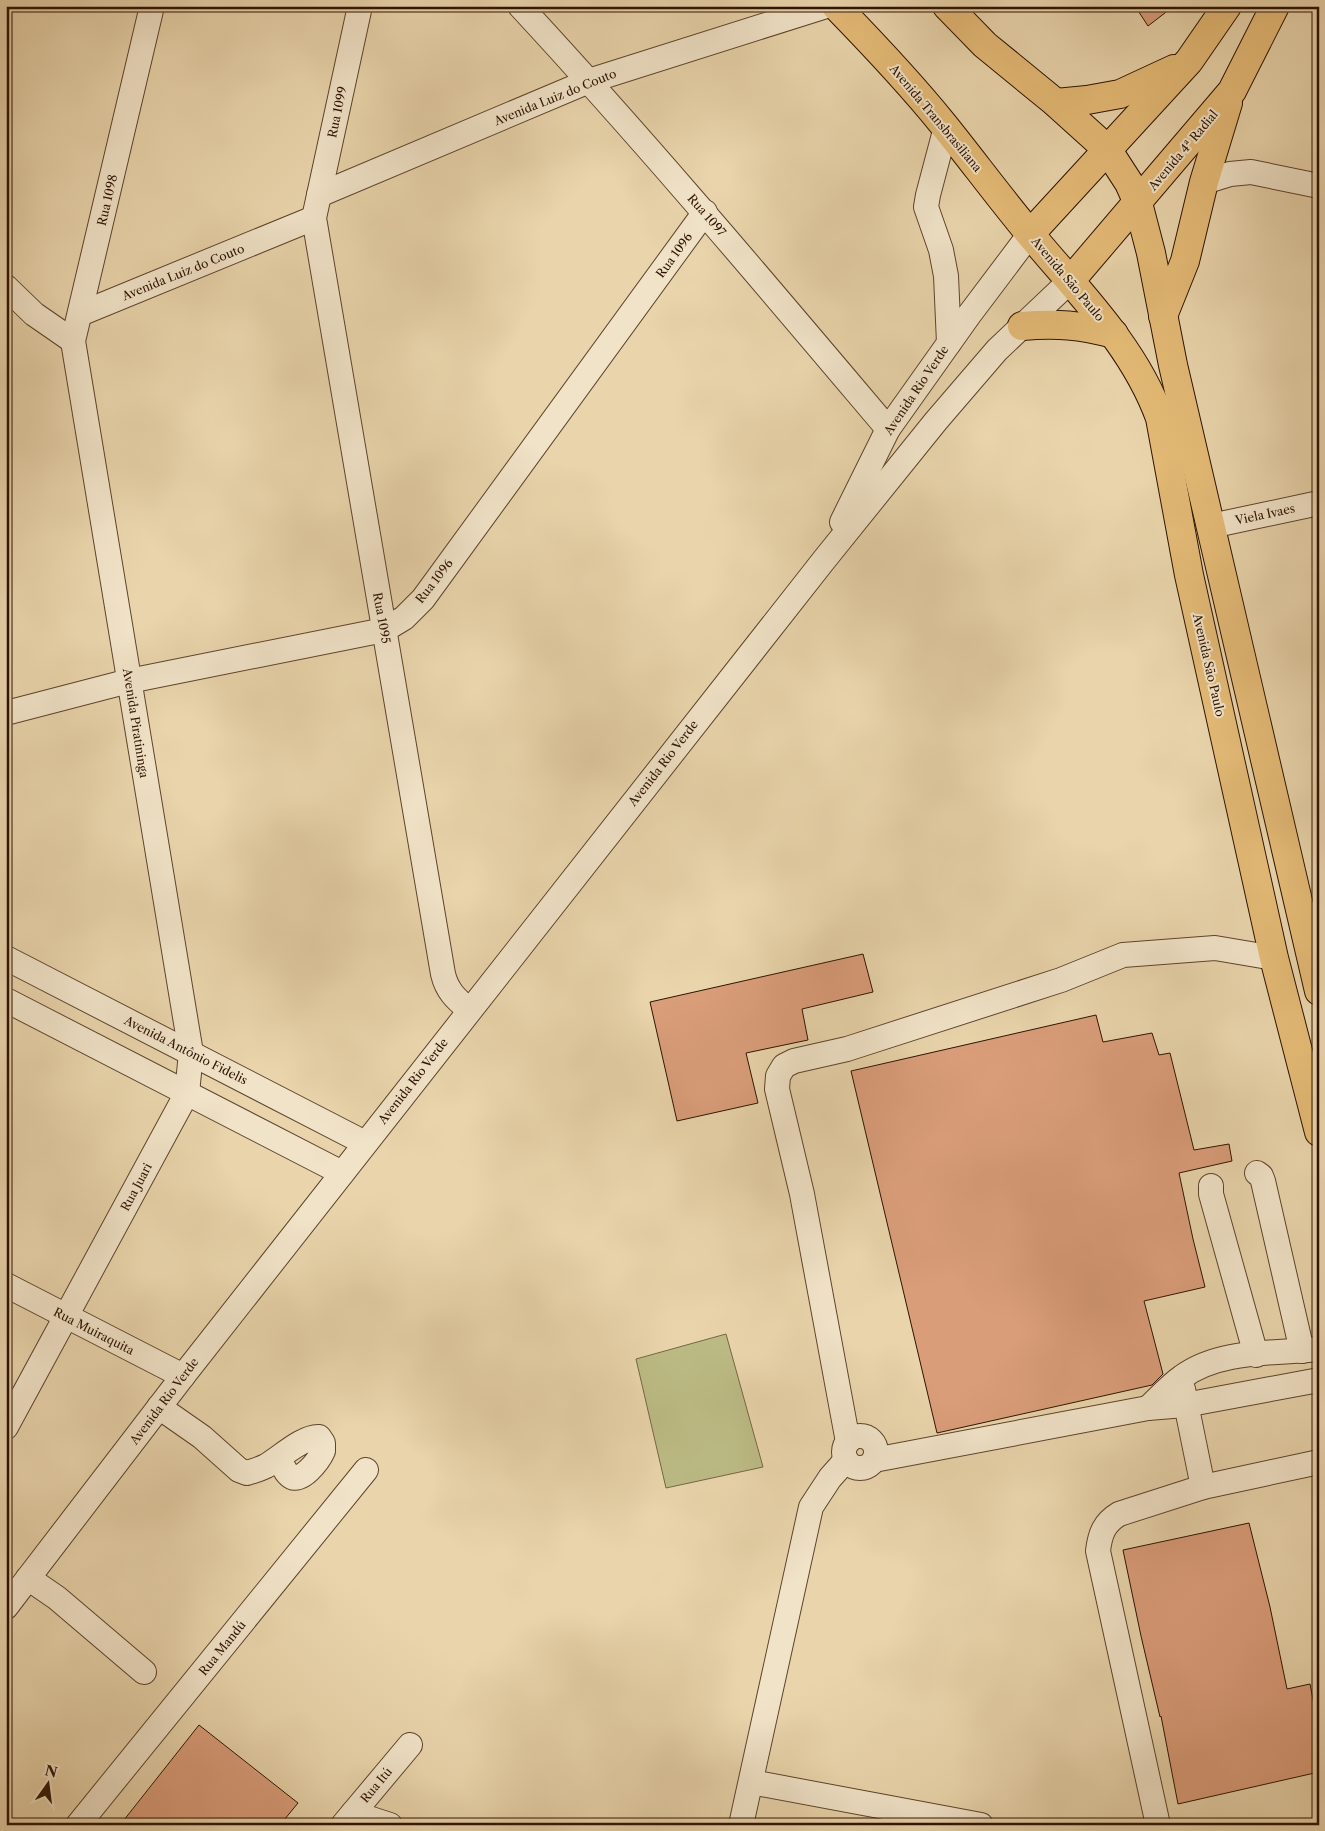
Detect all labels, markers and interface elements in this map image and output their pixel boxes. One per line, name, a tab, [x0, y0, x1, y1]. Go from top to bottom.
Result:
street label: Avenida Transbrasiliana	[886, 60, 986, 175]
street label: Avenida Luiz do Couto	[491, 66, 618, 129]
street label: Rua 1099	[324, 85, 350, 139]
street label: Avenida 4ª Radial	[1144, 107, 1221, 194]
street label: Rua 1098	[94, 173, 120, 227]
street label: Rua 1097	[685, 191, 729, 239]
street label: Rua 1096	[653, 229, 695, 281]
street label: Avenida São Paulo	[1028, 233, 1108, 324]
street label: Avenida Luiz do Couto	[119, 241, 246, 304]
street label: Avenida Rio Verde	[880, 342, 952, 438]
street label: Viela Ivaes	[1233, 500, 1296, 528]
street label: Rua 1096	[412, 556, 456, 606]
street label: Rua 1095	[370, 591, 394, 645]
street label: Avenida São Paulo	[1190, 611, 1228, 718]
street label: Avenida Piratininga	[120, 666, 152, 780]
street label: Avenida Rio Verde	[624, 717, 701, 810]
street label: Avenida Antônio Fidelis	[121, 1012, 250, 1088]
street label: Avenida Rio Verde	[374, 1035, 451, 1128]
street label: Rua Juari	[117, 1160, 155, 1214]
street label: Rua Muiraquita	[51, 1304, 138, 1358]
street label: Avenida Rio Verde	[126, 1354, 202, 1448]
street label: Rua Mandú	[195, 1617, 249, 1678]
north arrow	[22, 1758, 72, 1808]
text: N	[43, 1761, 59, 1782]
street label: Rua Itú	[357, 1764, 396, 1806]

